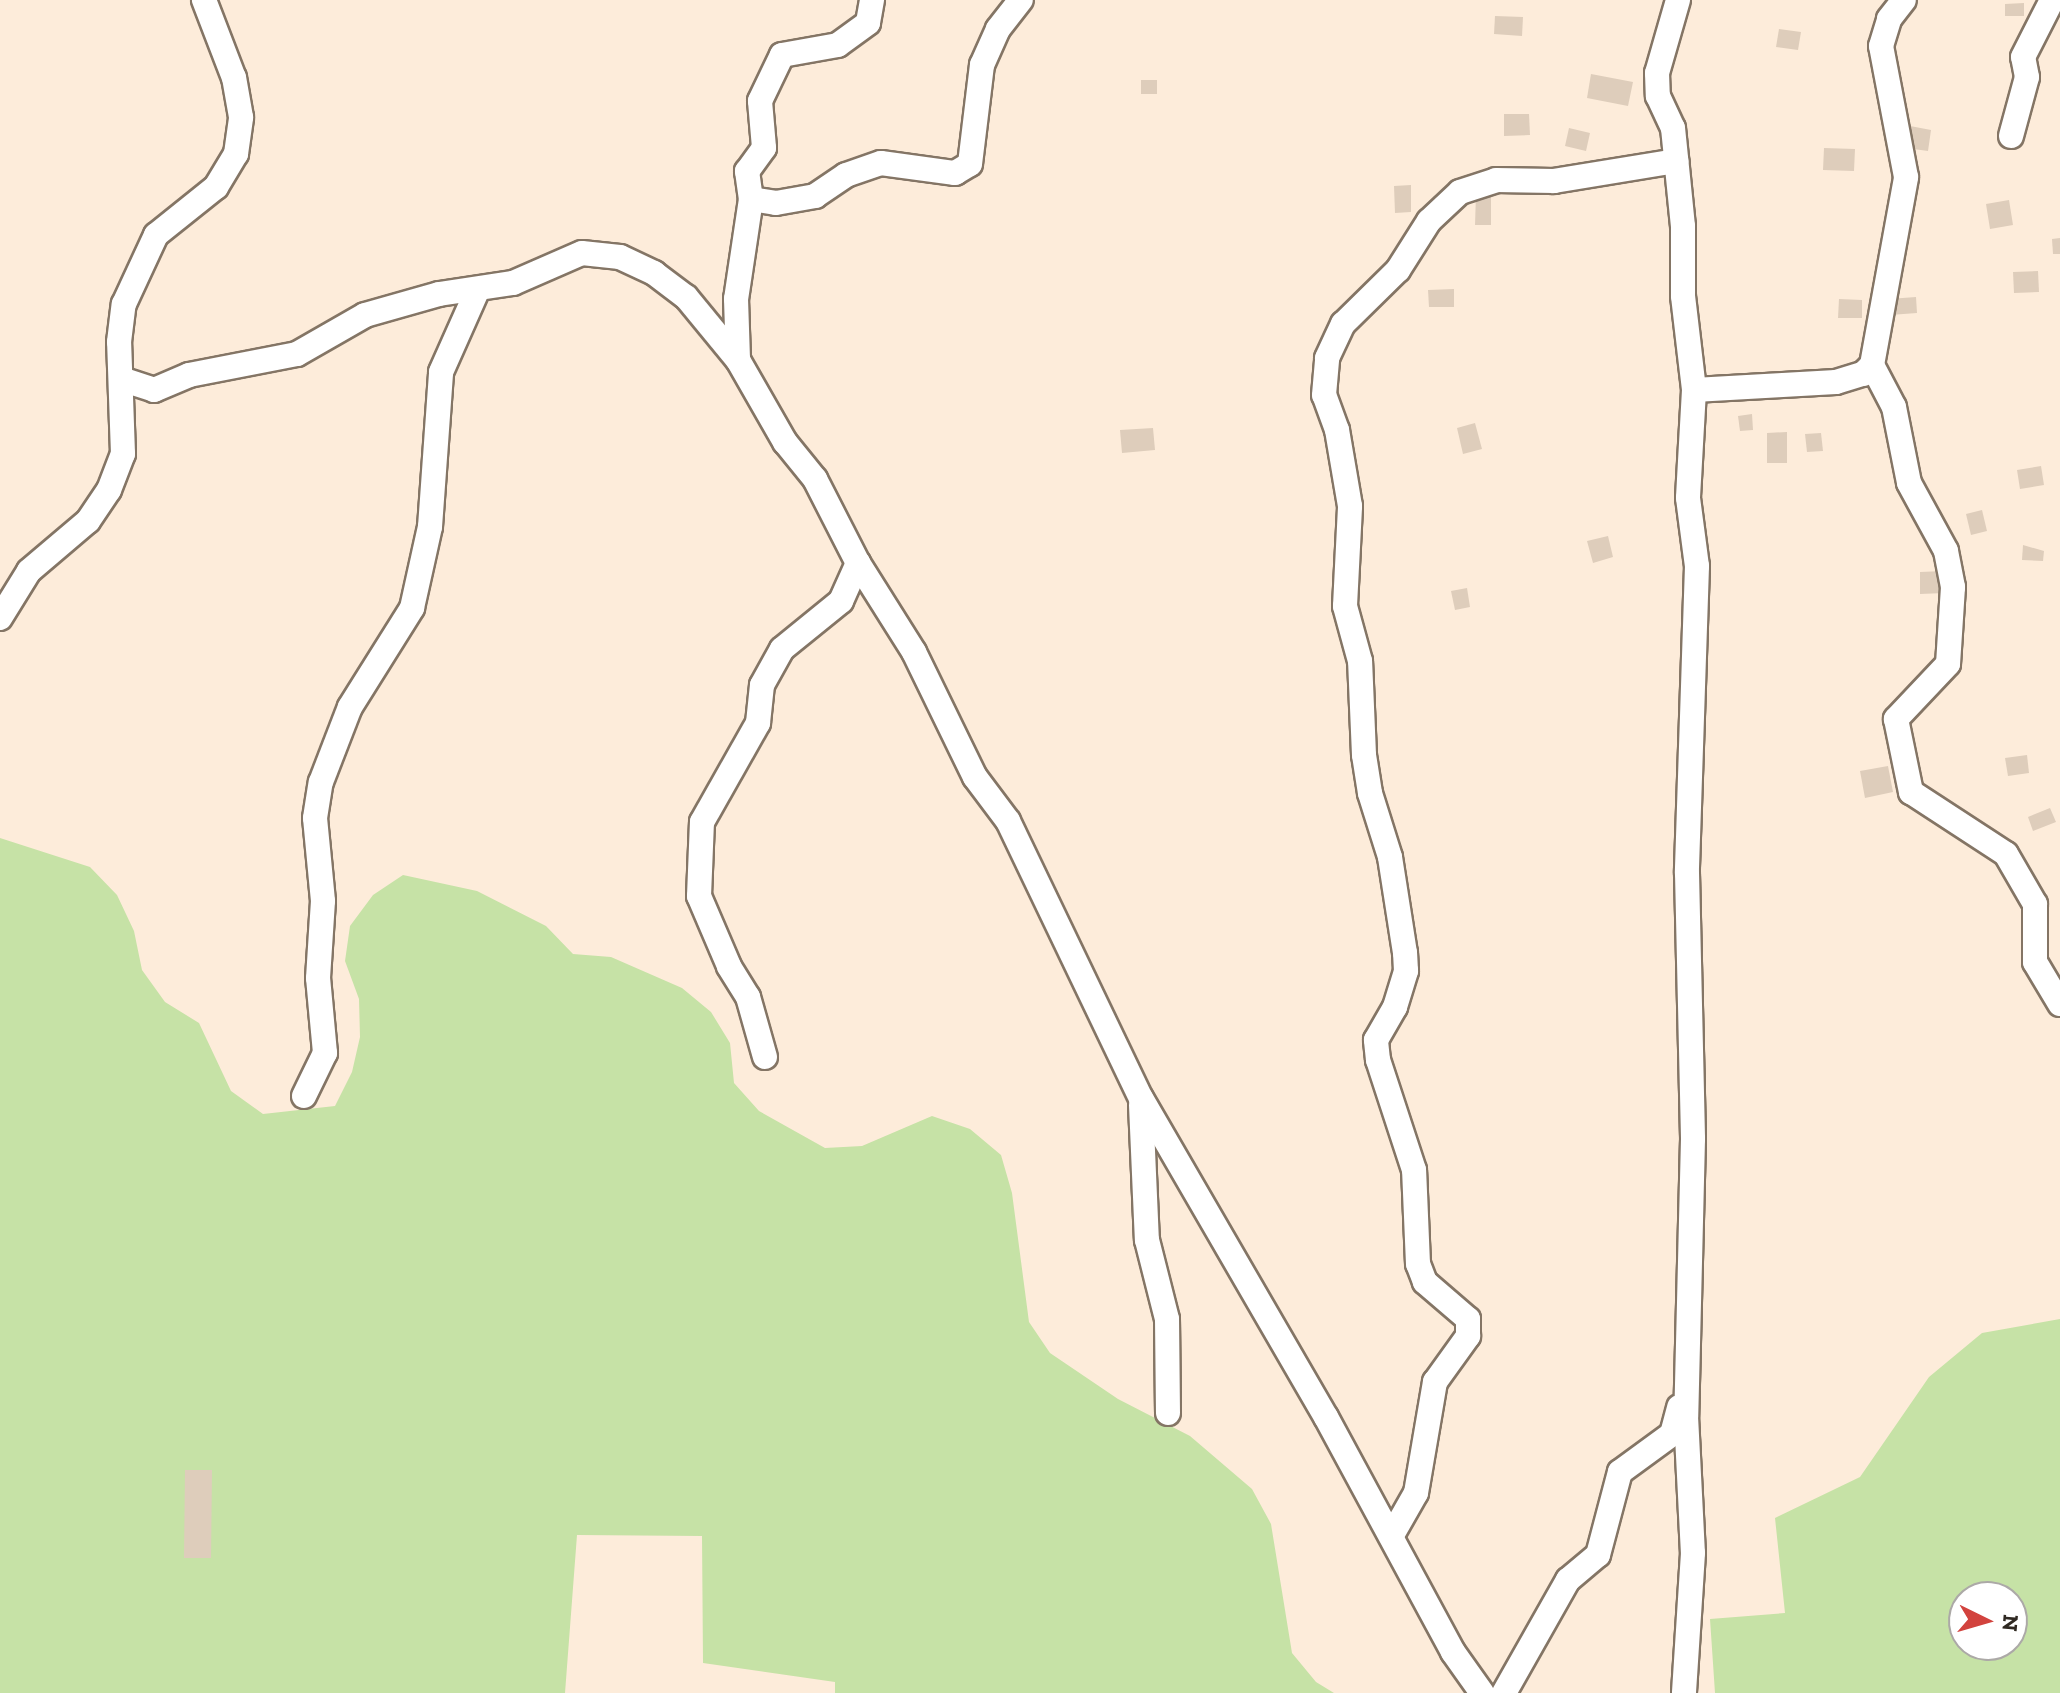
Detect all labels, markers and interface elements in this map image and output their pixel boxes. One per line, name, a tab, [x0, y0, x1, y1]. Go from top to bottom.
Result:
north arrow	[1948, 1581, 2028, 1661]
text: N	[1996, 1613, 2025, 1632]

